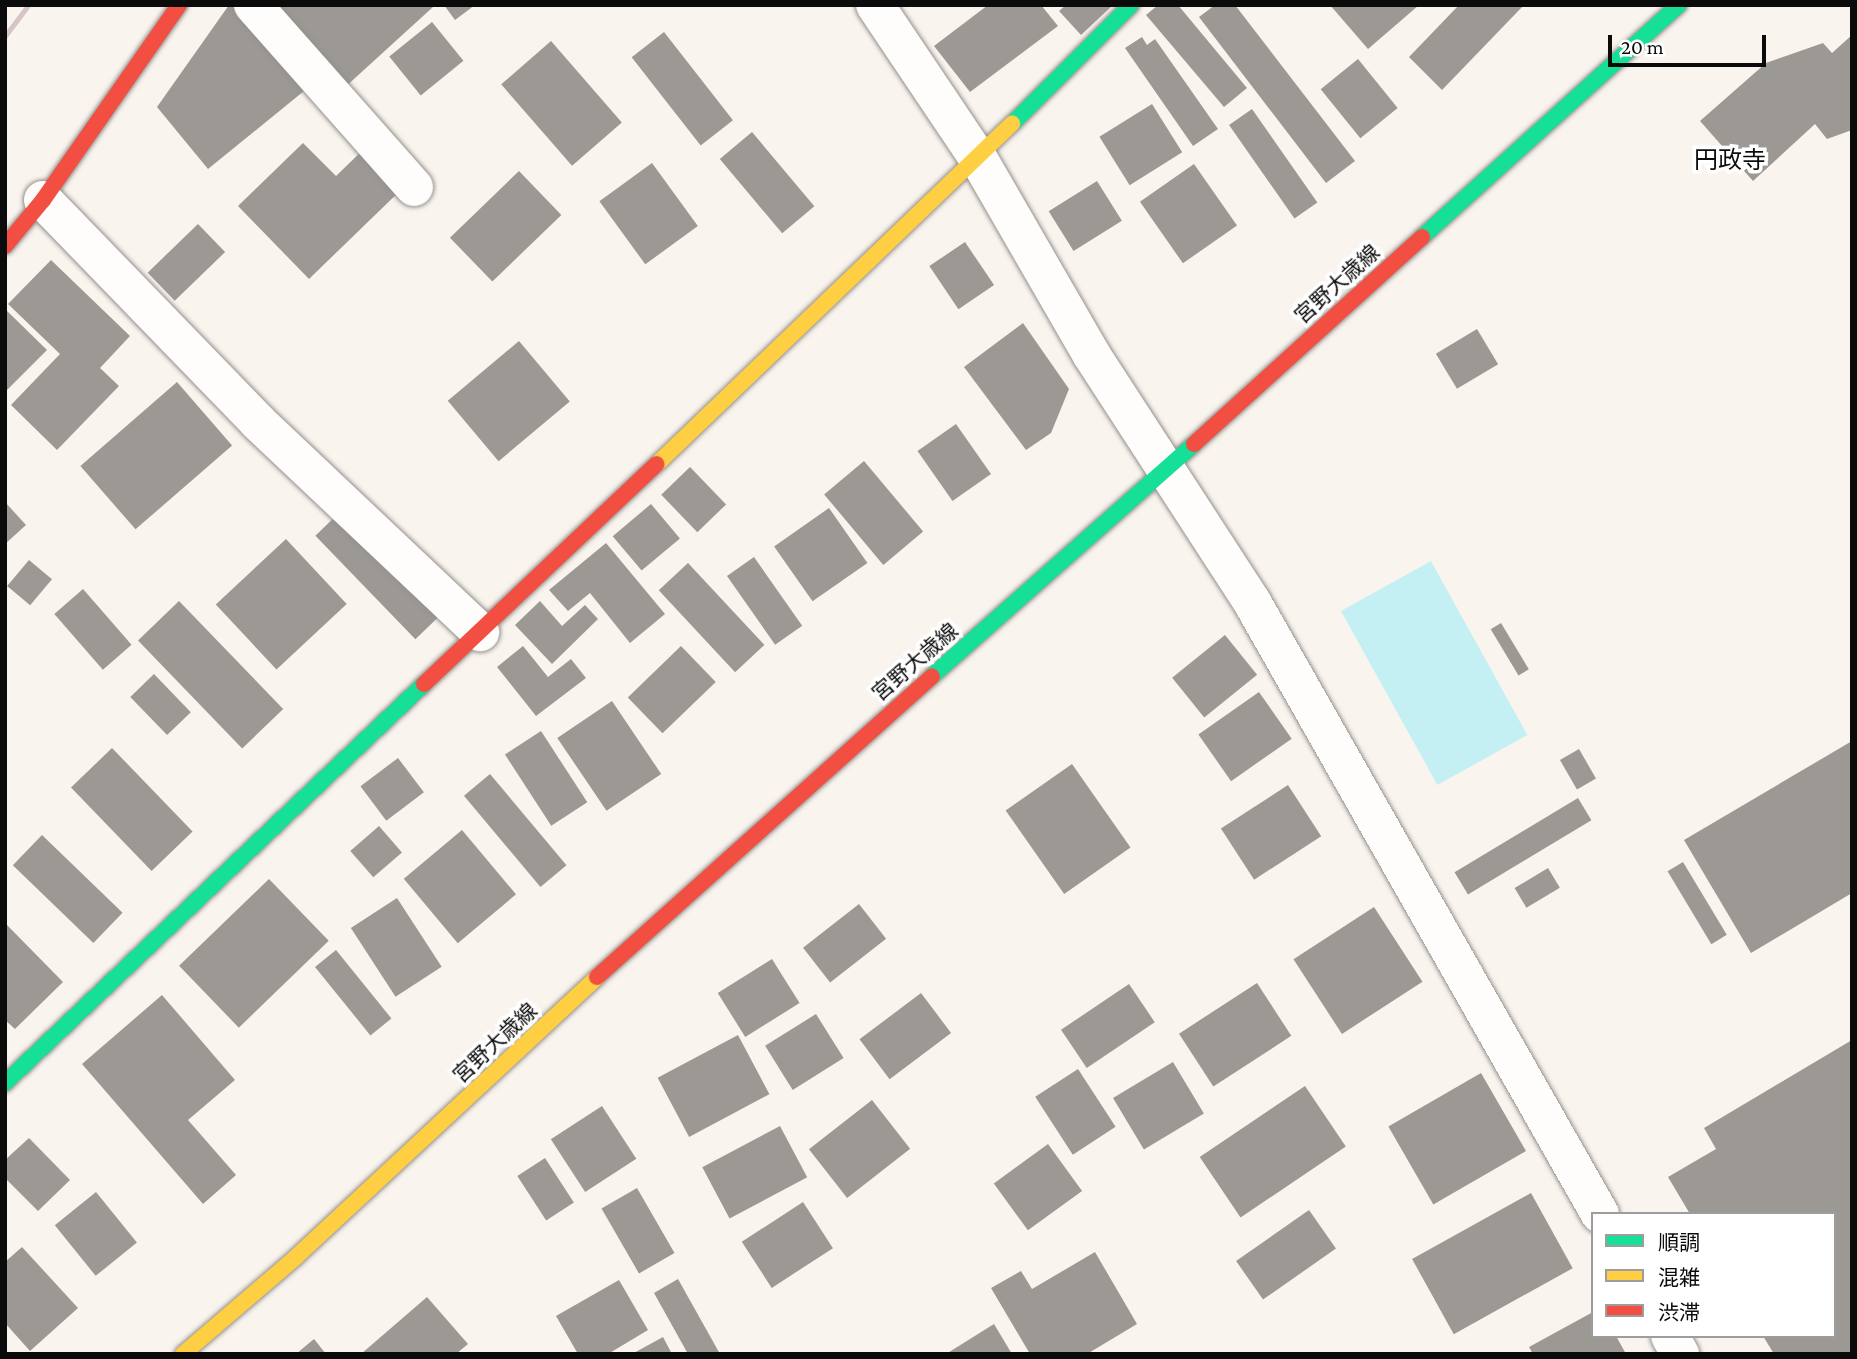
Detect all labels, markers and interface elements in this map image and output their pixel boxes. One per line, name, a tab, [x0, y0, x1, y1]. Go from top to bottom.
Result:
scale bar	[1612, 21, 1770, 65]
text: 20 m	[1621, 35, 1664, 59]
district label: 円政寺	[1694, 146, 1766, 174]
street label: 宮野大歳線	[1290, 240, 1384, 328]
street label: 宮野大歳線	[867, 618, 963, 706]
street label: 宮野大歳線	[448, 998, 542, 1088]
legend	[1591, 1212, 1836, 1338]
text: 順調	[1658, 1231, 1700, 1255]
text: 混雑	[1658, 1266, 1700, 1290]
text: 渋滞	[1658, 1301, 1700, 1325]

